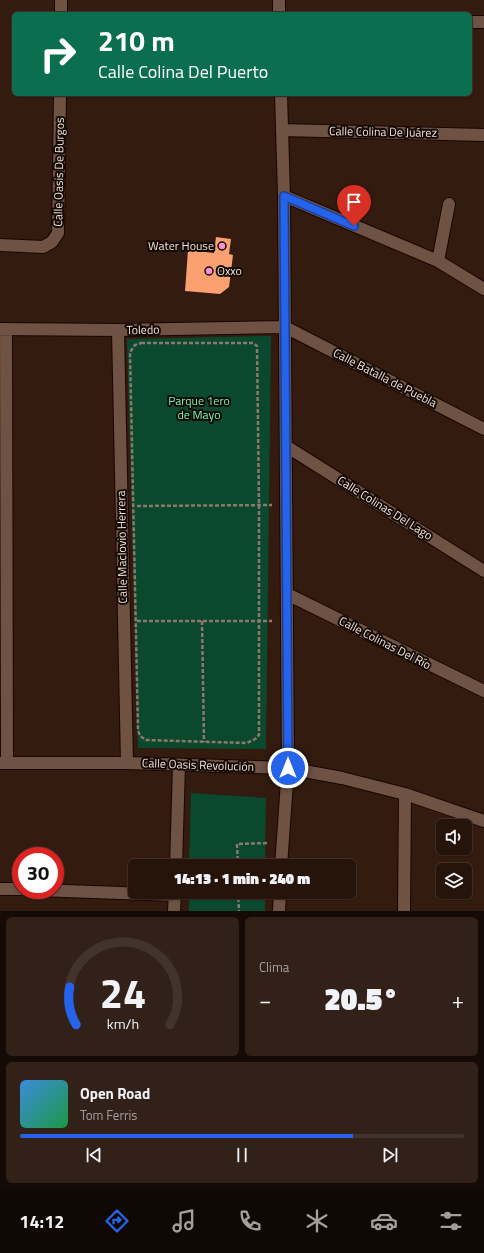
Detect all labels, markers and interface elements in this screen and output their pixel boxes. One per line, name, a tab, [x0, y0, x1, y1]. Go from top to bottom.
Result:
text: 210 m	[98, 19, 175, 62]
icon: right	[32, 28, 84, 80]
text: Calle Colina Del Puerto	[98, 58, 268, 85]
street label: Calle Oasis De Burgos	[48, 117, 69, 227]
street label: Calle Colina De Juárez	[329, 121, 437, 142]
pin	[337, 185, 371, 226]
icon: arrive	[343, 191, 365, 213]
place label: Water House	[148, 236, 214, 255]
marker: Water House	[217, 241, 227, 251]
place label: Oxxo	[217, 261, 242, 280]
marker: Oxxo	[204, 266, 214, 276]
street label: Toledo	[126, 320, 160, 339]
street label: Calle Batalla de Puebla	[330, 343, 440, 412]
park label: Parque 1ero de Mayo	[168, 391, 230, 424]
street label: Calle Colinas Del Lago	[334, 471, 437, 545]
street label: Calle Maclovio Herrera	[111, 490, 132, 604]
street label: Calle Colinas Del Río	[336, 611, 435, 674]
position arrow	[267, 747, 309, 789]
street label: Calle Oasis Revolución	[142, 753, 254, 776]
map controls	[436, 819, 472, 899]
button: sound	[436, 819, 472, 855]
speed limit sign: 30	[12, 847, 64, 899]
button: layers	[436, 863, 472, 899]
text: 14:13 · 1 min · 240 m	[174, 867, 310, 890]
text: Clima	[259, 957, 289, 977]
text: 24	[99, 960, 146, 1023]
text: 20.5°	[324, 976, 399, 1022]
text: −	[259, 983, 271, 1017]
text: +	[452, 983, 464, 1017]
text: km/h	[106, 1012, 139, 1034]
text: Open Road	[80, 1082, 150, 1105]
text: Tom Ferris	[80, 1105, 137, 1125]
icon: previous	[83, 1144, 105, 1166]
icon: pause	[231, 1144, 253, 1166]
icon: next	[379, 1144, 401, 1166]
icon: directions	[103, 1207, 131, 1235]
icon: music	[170, 1207, 198, 1235]
icon: phone	[236, 1207, 264, 1235]
icon: climate	[303, 1207, 331, 1235]
icon: car	[370, 1207, 398, 1235]
icon: filters	[437, 1207, 465, 1235]
text: 14:12	[19, 1208, 64, 1235]

